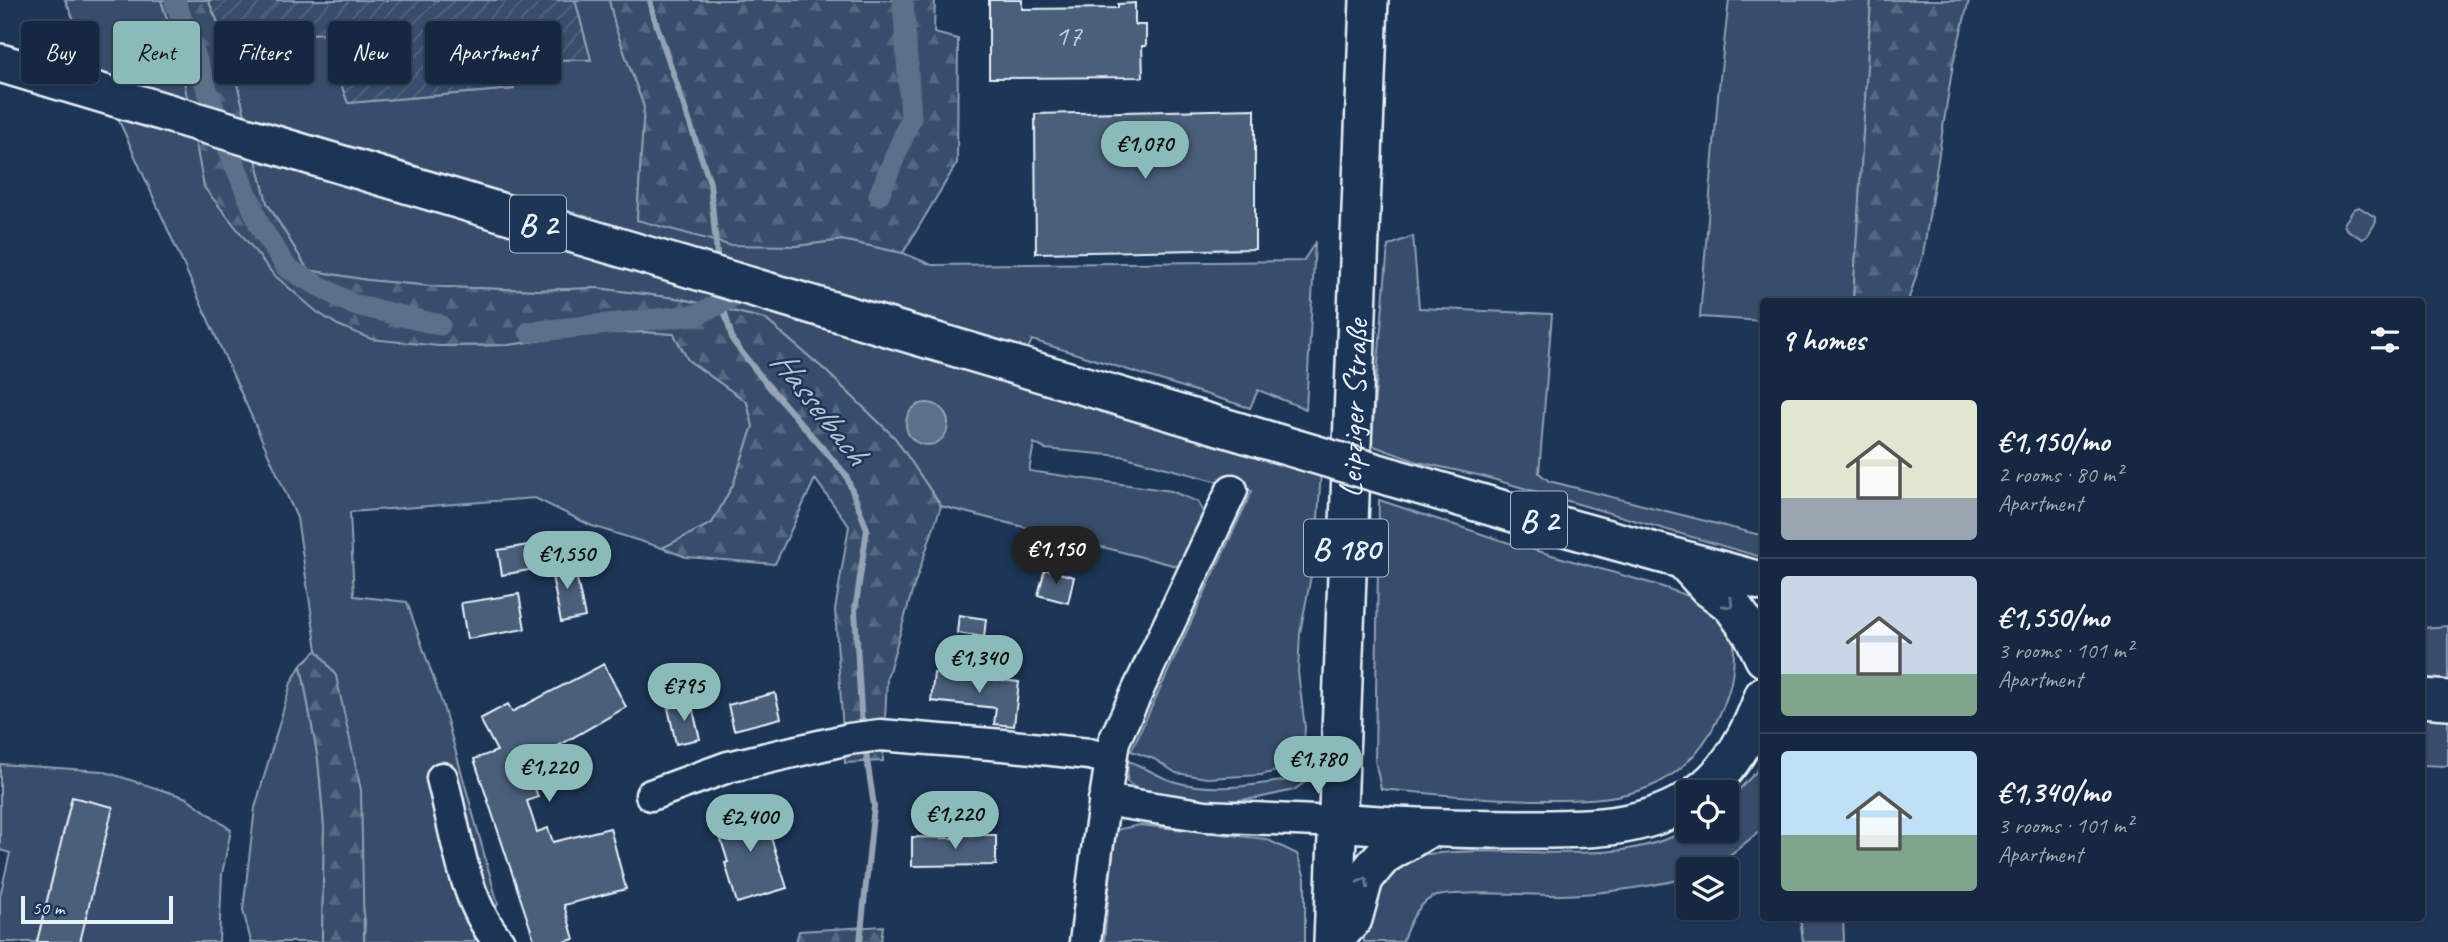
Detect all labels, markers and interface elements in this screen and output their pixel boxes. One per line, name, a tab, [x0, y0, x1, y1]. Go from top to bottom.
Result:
house number: 17	[1055, 16, 1083, 54]
chip: Buy	[21, 21, 99, 84]
chip: Rent	[113, 21, 200, 84]
chip: Filters	[214, 21, 314, 84]
chip: New	[328, 21, 411, 84]
chip: Apartment	[425, 21, 561, 84]
pin: €1,070	[1088, 122, 1202, 181]
text: €1,070	[1117, 129, 1173, 158]
road number: B 2	[510, 196, 566, 252]
street label: Leipziger Straße	[1329, 316, 1378, 498]
text: 9 homes	[1781, 321, 1865, 359]
icon: filters	[2366, 321, 2404, 359]
water label: Hasselbach	[761, 340, 880, 475]
text: €1,150/mo	[1998, 422, 2109, 460]
icon: home	[1837, 428, 1921, 512]
text: 2 rooms · 80 m²	[1998, 460, 2122, 489]
text: Apartment	[1998, 489, 2083, 518]
road number: B 2	[1511, 492, 1567, 548]
road number: B 180	[1304, 520, 1388, 576]
pin: €1,150	[999, 526, 1113, 586]
pin: €1,550	[510, 532, 624, 591]
text: €1,150	[1028, 534, 1084, 563]
text: €1,550	[539, 539, 595, 568]
one-way arrow	[1721, 596, 1734, 609]
text: €1,550/mo	[1998, 598, 2109, 636]
icon: home	[1837, 604, 1921, 688]
pin: €1,340	[922, 636, 1036, 695]
text: 3 rooms · 101 m²	[1998, 636, 2133, 665]
text: €1,340	[951, 643, 1007, 672]
pin: €795	[643, 664, 725, 723]
text: Apartment	[1998, 665, 2083, 694]
text: €795	[664, 671, 704, 700]
pin: €1,780	[1261, 736, 1375, 796]
pin: €1,220	[492, 744, 606, 804]
text: €1,780	[1290, 744, 1346, 773]
text: €1,220	[521, 752, 577, 781]
text: €1,340/mo	[1998, 773, 2110, 811]
icon: home	[1837, 779, 1921, 863]
map controls	[1676, 780, 1739, 920]
button: locate	[1676, 780, 1739, 843]
pin: €1,220	[898, 792, 1012, 851]
pin: €2,400	[693, 794, 807, 854]
text: €1,220	[927, 799, 983, 828]
text: €2,400	[722, 802, 778, 831]
text: 3 rooms · 101 m²	[1998, 811, 2133, 840]
text: Apartment	[1998, 840, 2083, 869]
button: layers	[1676, 857, 1739, 920]
one-way arrow	[1356, 876, 1370, 889]
scale bar	[21, 893, 173, 925]
text: 50 m	[32, 896, 64, 920]

